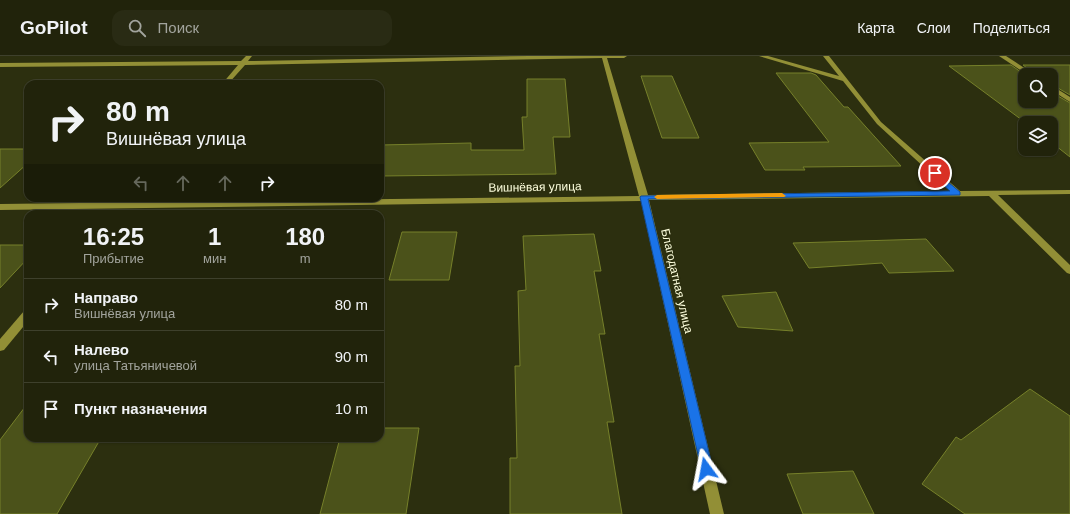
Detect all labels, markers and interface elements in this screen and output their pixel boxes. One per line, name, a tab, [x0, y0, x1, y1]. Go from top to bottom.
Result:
search box	[112, 10, 392, 46]
text: GoPilot	[20, 17, 88, 38]
icon: search	[126, 17, 148, 39]
text: Поиск	[158, 19, 199, 36]
text: Карта	[857, 20, 895, 36]
text: Слои	[917, 20, 951, 36]
text: Поделиться	[973, 20, 1050, 36]
map controls	[1018, 68, 1058, 156]
button: search	[1018, 68, 1058, 108]
icon: right	[40, 96, 92, 148]
text: 80 m	[106, 96, 170, 127]
button: layers	[1018, 116, 1058, 156]
text: Вишнёвая улица	[106, 129, 246, 149]
pin	[918, 156, 952, 190]
icon: arrive	[924, 162, 946, 184]
icon: left	[130, 172, 152, 194]
icon: ahead	[172, 172, 194, 194]
icon: ahead	[214, 172, 236, 194]
icon: right	[256, 172, 278, 194]
street label: Вишнёвая улица	[488, 179, 582, 195]
text: 16:25	[83, 223, 144, 250]
text: 1	[208, 223, 221, 250]
text: 180	[285, 223, 325, 250]
street label: Благодатная улица	[658, 227, 696, 335]
text: Прибытие	[83, 251, 144, 266]
text: мин	[203, 251, 226, 266]
text: m	[300, 251, 311, 266]
text: Направо	[74, 289, 138, 306]
icon: right	[40, 294, 62, 316]
text: 80 m	[335, 296, 368, 313]
text: Вишнёвая улица	[74, 306, 175, 321]
text: Налево	[74, 341, 129, 358]
icon: left	[40, 346, 62, 368]
text: 90 m	[335, 348, 368, 365]
text: улица Татьяничевой	[74, 358, 197, 373]
icon: arrive	[40, 398, 62, 420]
text: Пункт назначения	[74, 400, 207, 417]
text: 10 m	[335, 400, 368, 417]
position arrow	[685, 448, 727, 490]

